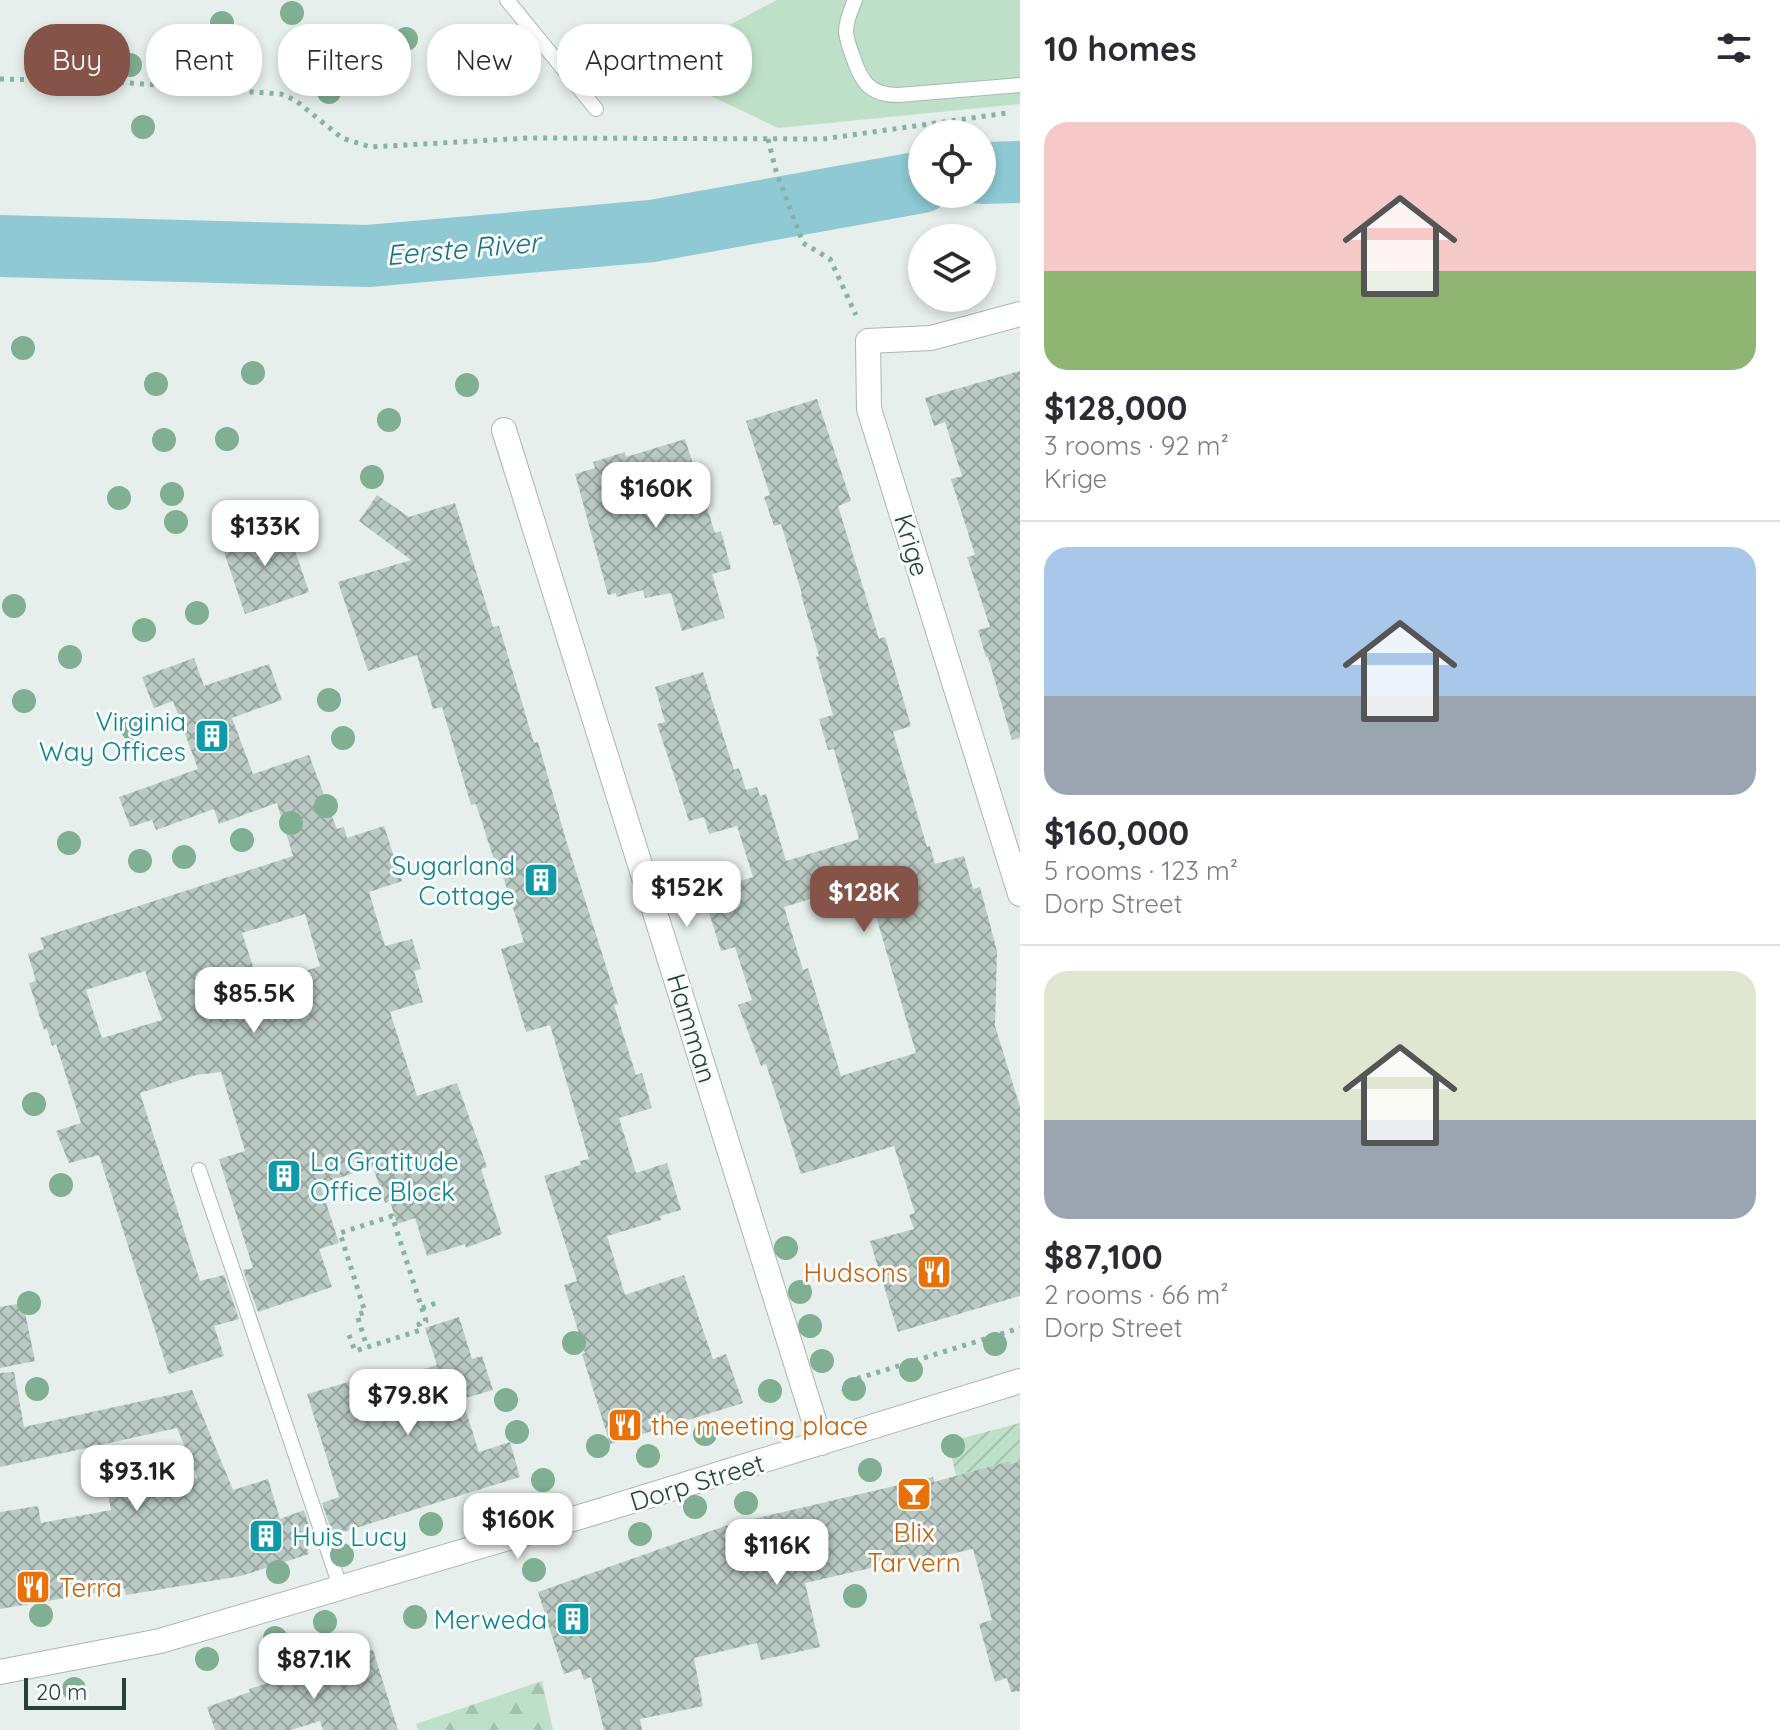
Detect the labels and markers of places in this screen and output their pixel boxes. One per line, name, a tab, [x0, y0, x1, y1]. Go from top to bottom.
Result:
pin: $160K	[600, 462, 712, 530]
pin: $133K	[209, 500, 321, 568]
place label: Virginia Way Offices	[39, 705, 186, 768]
building icon: Virginia Way Offices	[193, 717, 231, 755]
place label: Sugarland Cottage	[391, 849, 515, 912]
building icon: Sugarland Cottage	[522, 861, 560, 899]
pin: $152K	[631, 861, 743, 929]
pin: $128K	[808, 866, 920, 934]
pin: $85.5K	[189, 967, 319, 1035]
place label: La Gratitude Office Block	[310, 1145, 459, 1208]
building icon: La Gratitude Office Block	[265, 1157, 303, 1195]
restaurant icon: Hudsons	[915, 1253, 953, 1291]
place label: Hudsons	[804, 1256, 908, 1289]
pin: $79.8K	[343, 1369, 473, 1437]
restaurant icon: the meeting place	[606, 1406, 644, 1444]
place label: the meeting place	[651, 1409, 868, 1442]
pin: $93.1K	[72, 1445, 202, 1513]
bar icon: Blix Tarvern	[895, 1475, 933, 1513]
pin: $160K	[462, 1493, 574, 1561]
place label: Blix Tarvern	[867, 1516, 961, 1579]
building icon: Huis Lucy	[247, 1517, 285, 1555]
pin: $116K	[721, 1519, 833, 1587]
place label: Huis Lucy	[292, 1520, 407, 1553]
restaurant icon: Terra	[14, 1568, 52, 1606]
place label: Terra	[59, 1571, 122, 1604]
building icon: Merweda	[554, 1600, 592, 1638]
place label: Merweda	[434, 1603, 547, 1636]
pin: $87.1K	[249, 1633, 379, 1701]

